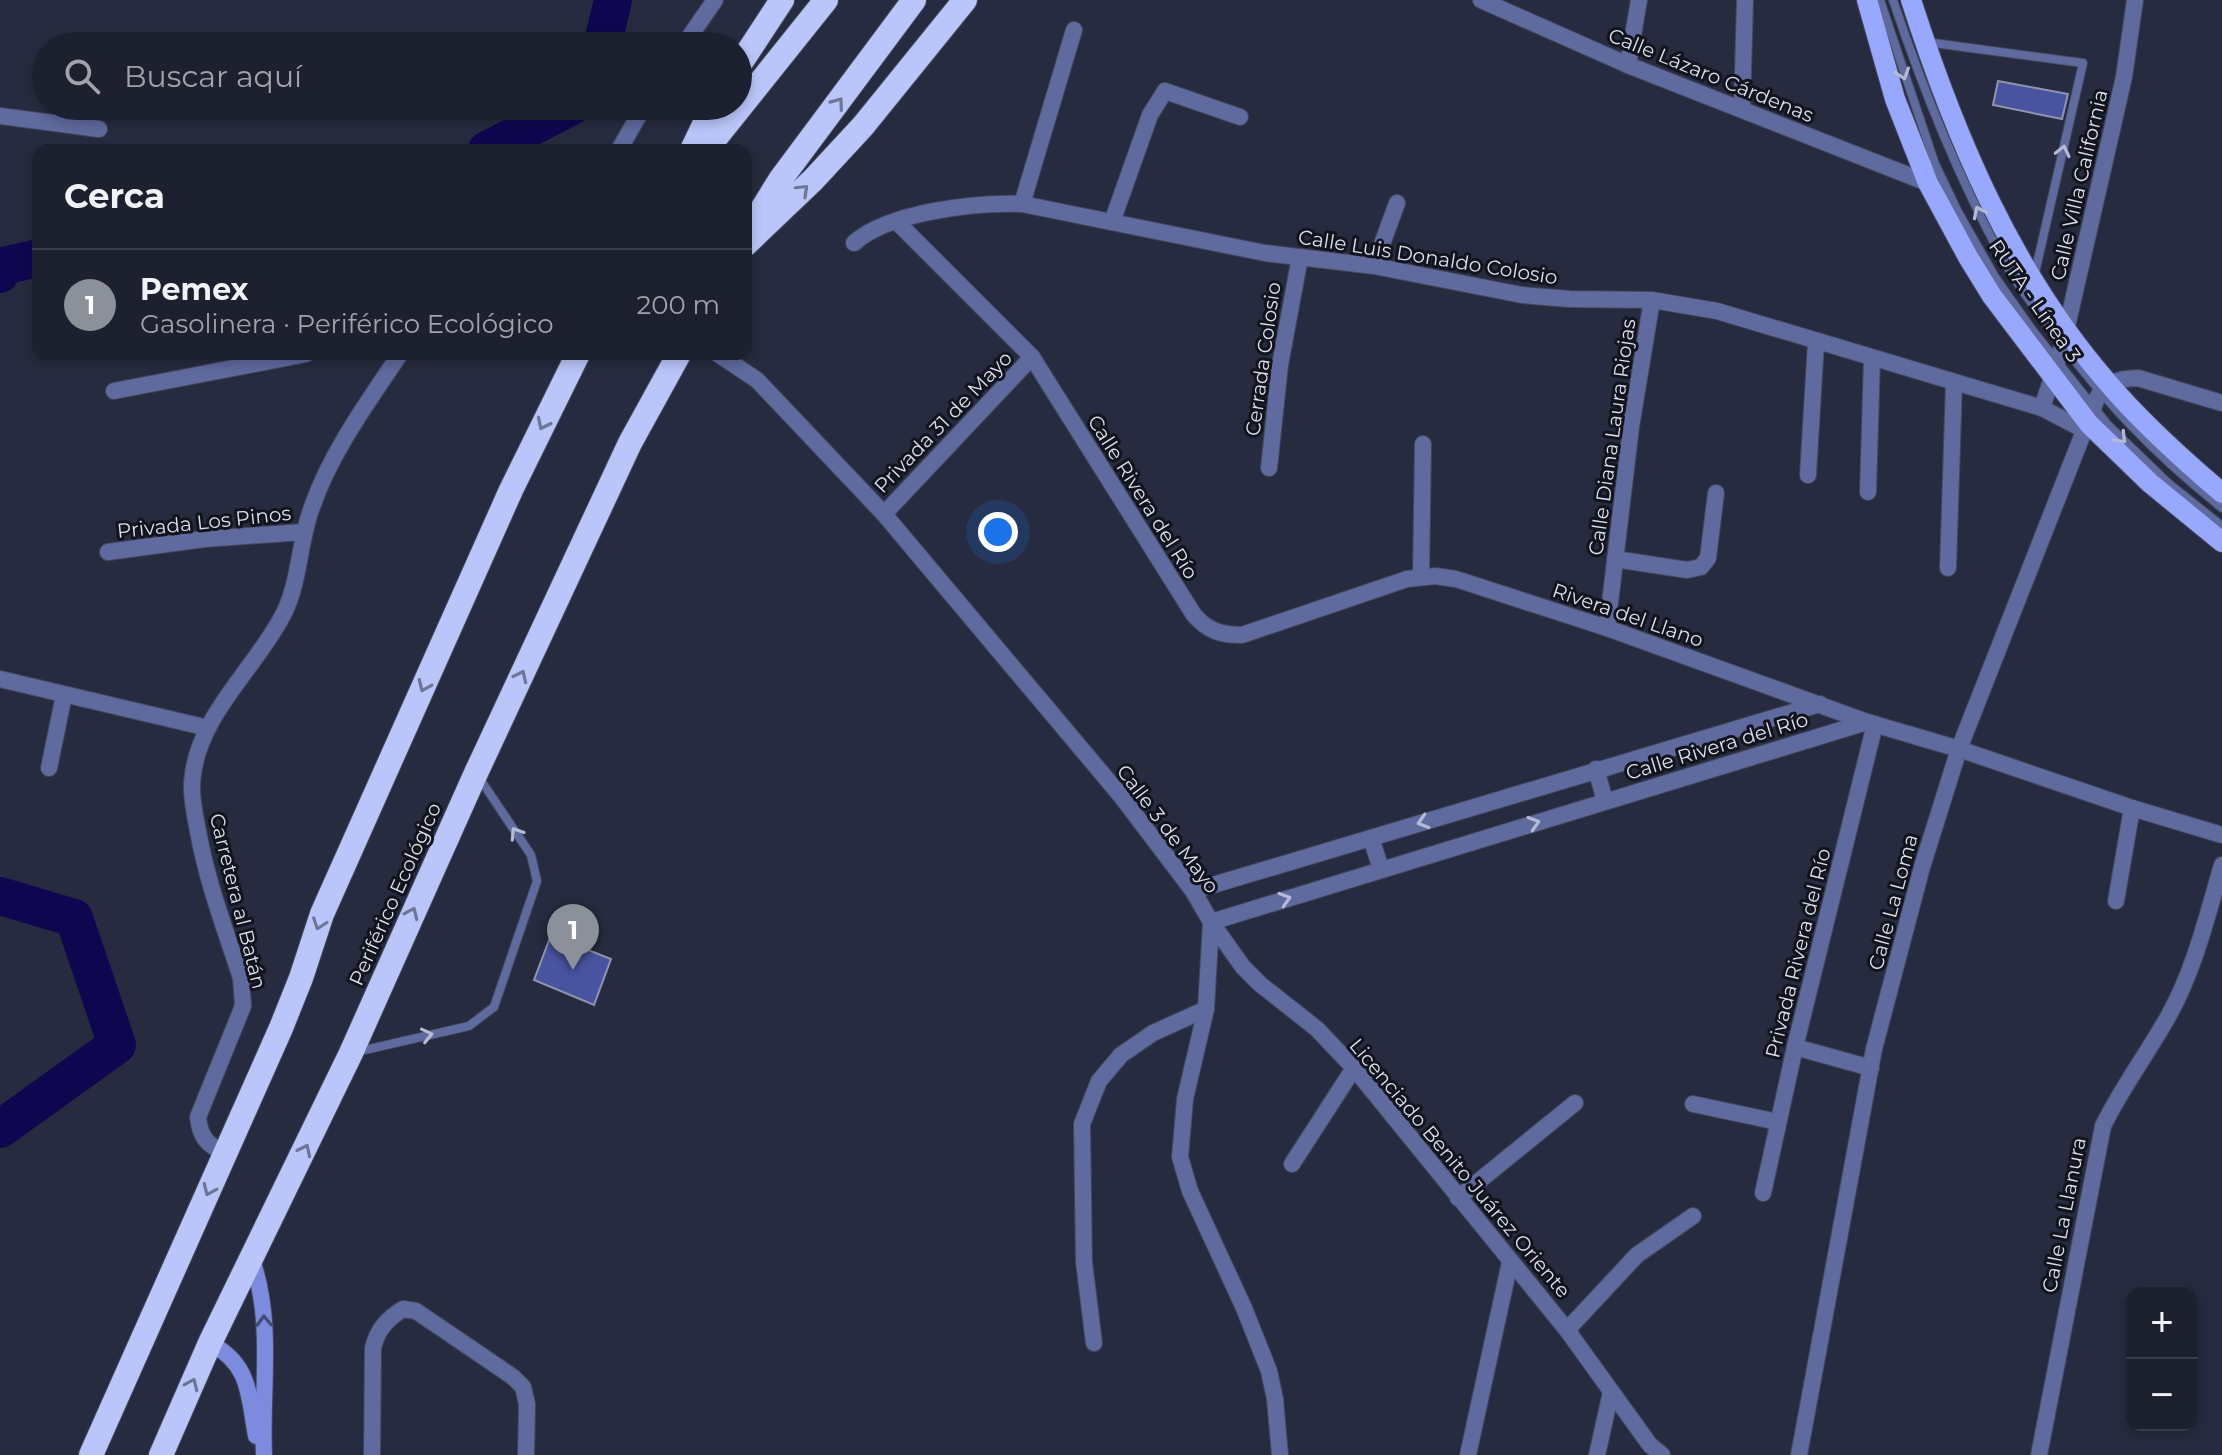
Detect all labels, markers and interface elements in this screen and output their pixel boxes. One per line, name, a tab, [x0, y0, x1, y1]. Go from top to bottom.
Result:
street label: Calle Lázaro Cárdenas	[1605, 23, 1817, 127]
search box	[32, 32, 752, 120]
icon: search	[60, 54, 104, 98]
text: Buscar aquí	[124, 58, 302, 95]
one-way arrow	[1894, 67, 1910, 81]
street label: Calle Villa California	[2045, 87, 2113, 283]
one-way arrow	[828, 97, 842, 112]
one-way arrow	[2054, 145, 2071, 158]
text: Cerca	[64, 175, 165, 217]
one-way arrow	[793, 185, 808, 199]
one-way arrow	[1973, 206, 1989, 221]
street label: Calle Luis Donaldo Colosio	[1297, 225, 1559, 289]
street label: RUTA - Línea 3	[1984, 235, 2086, 367]
text: Pemex	[140, 271, 248, 308]
street label: Cerrada Colosio	[1240, 281, 1286, 437]
text: 1	[85, 289, 95, 321]
text: 200 m	[636, 289, 720, 321]
text: Gasolinera · Periférico Ecológico	[140, 308, 554, 340]
street label: Calle Diana Laura Riojas	[1583, 317, 1641, 557]
street label: Privada 31 de Mayo	[869, 346, 1017, 498]
street label: Calle Rivera del Río	[1083, 410, 1203, 584]
one-way arrow	[537, 415, 553, 430]
one-way arrow	[2112, 429, 2126, 443]
street label: Privada Los Pinos	[116, 501, 292, 543]
your location	[978, 512, 1018, 552]
street label: Rivera del Llano	[1549, 578, 1707, 652]
one-way arrow	[511, 670, 527, 685]
one-way arrow	[418, 678, 434, 692]
street label: Calle Rivera del Río	[1623, 707, 1811, 785]
street label: Calle 3 de Mayo	[1112, 760, 1224, 898]
street label: Periférico Ecológico	[344, 799, 446, 989]
street label: Carretera al Batán	[205, 811, 271, 991]
one-way arrow	[1417, 813, 1431, 829]
one-way arrow	[1526, 816, 1540, 832]
one-way arrow	[511, 828, 526, 842]
street label: Calle La Loma	[1863, 831, 1923, 973]
street label: Privada Rivera del Río	[1760, 846, 1836, 1060]
one-way arrow	[1278, 892, 1292, 908]
pin: 1	[547, 904, 599, 970]
one-way arrow	[403, 906, 419, 921]
one-way arrow	[312, 916, 328, 930]
one-way arrow	[420, 1027, 434, 1044]
street label: Licenciado Benito Juárez Oriente	[1344, 1034, 1576, 1302]
street label: Calle La Llanura	[2037, 1135, 2091, 1295]
one-way arrow	[295, 1143, 311, 1158]
one-way arrow	[203, 1181, 219, 1196]
map controls	[2126, 1287, 2198, 1431]
button: +	[2126, 1287, 2198, 1359]
one-way arrow	[256, 1314, 273, 1327]
button: −	[2126, 1359, 2198, 1431]
one-way arrow	[183, 1378, 199, 1392]

